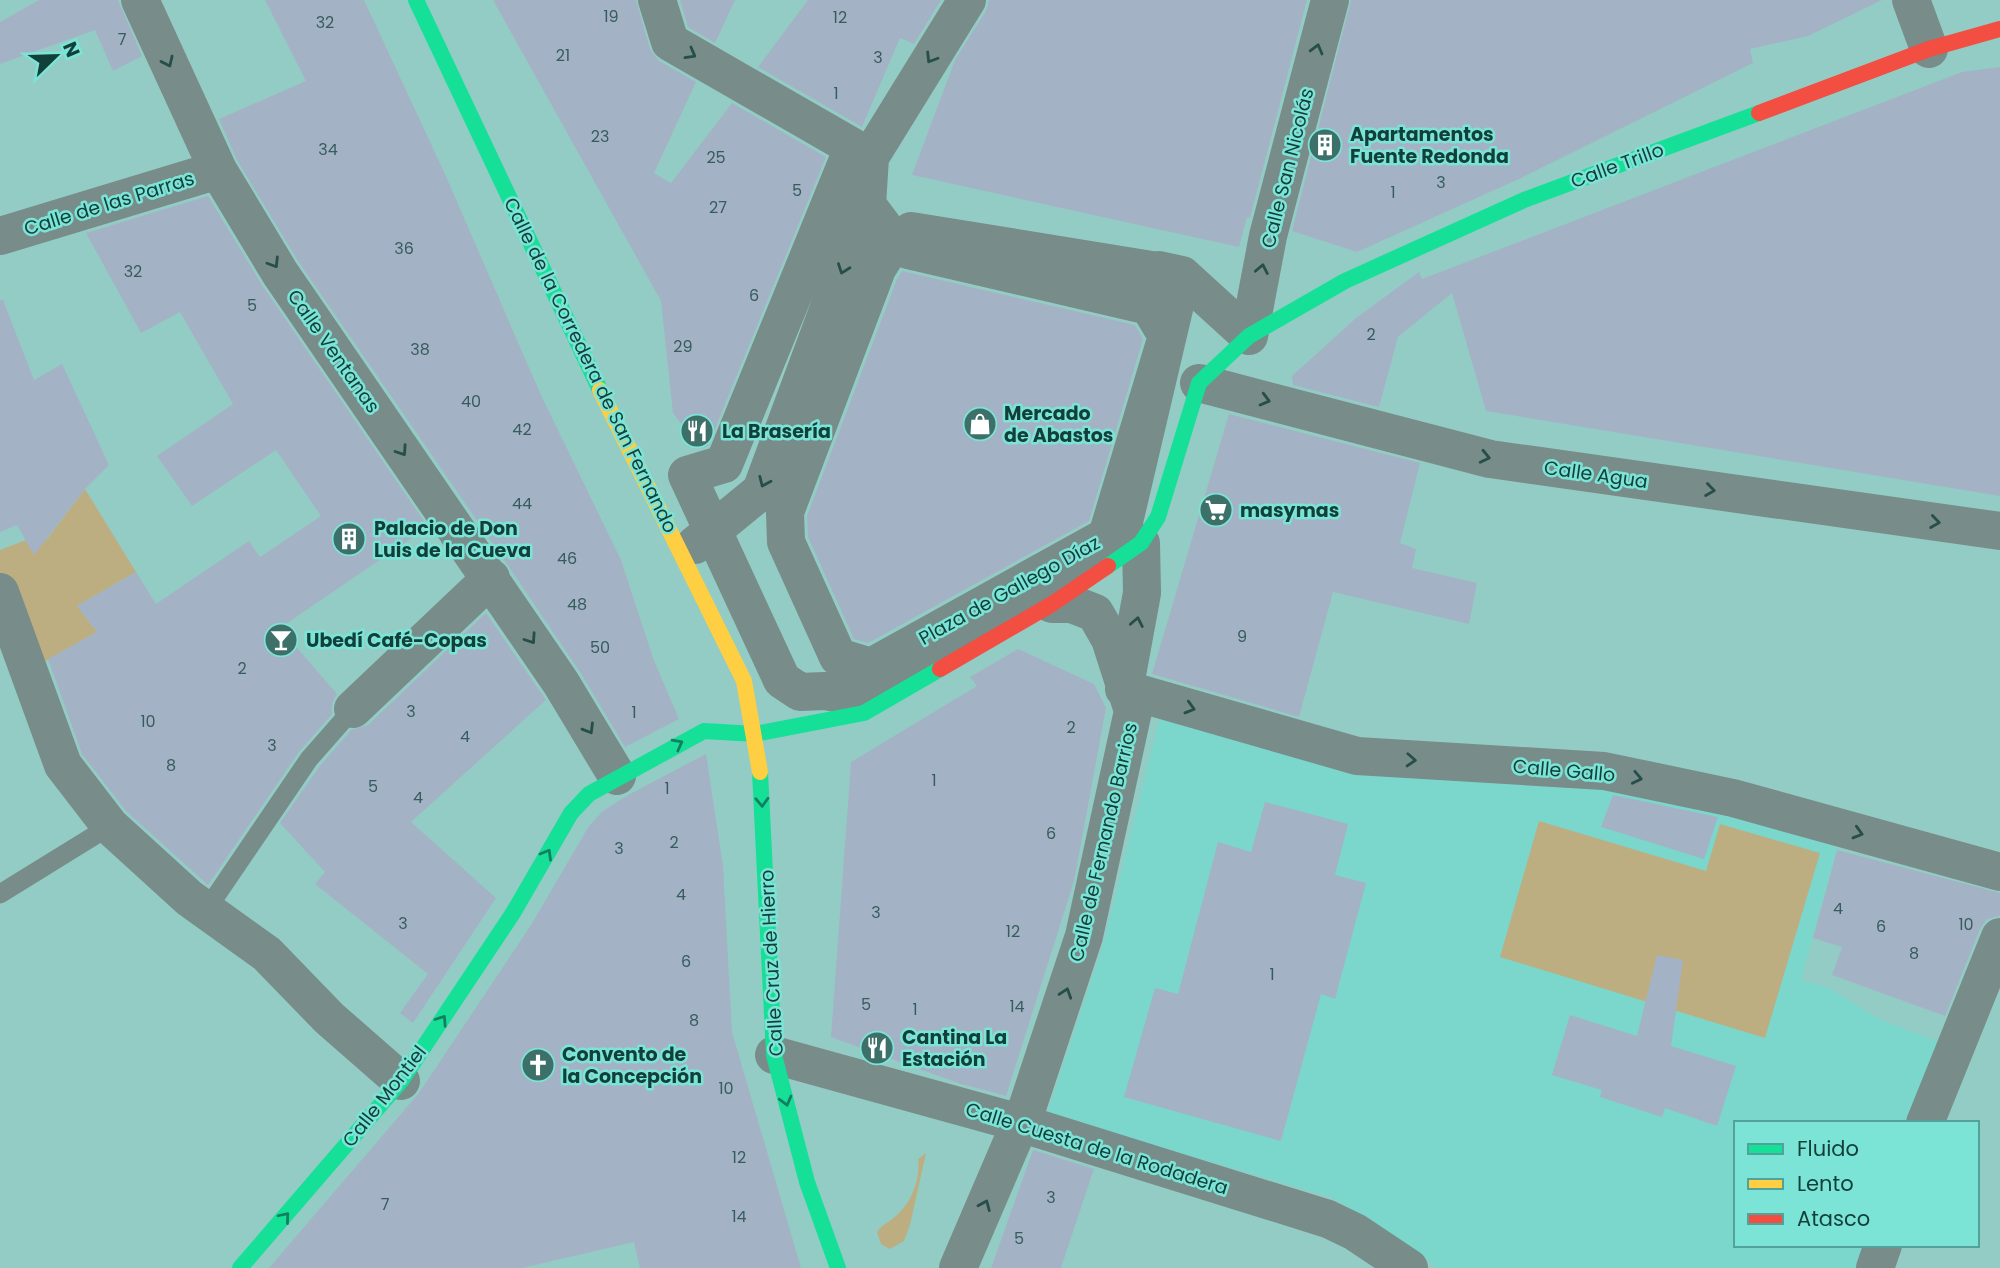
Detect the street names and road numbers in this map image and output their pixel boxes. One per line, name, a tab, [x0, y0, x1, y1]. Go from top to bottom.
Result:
street label: Calle San Nicolás	[1255, 85, 1320, 251]
street label: Calle Trillo	[1567, 136, 1667, 195]
street label: Calle de las Parras	[21, 165, 198, 242]
street label: Calle de la Corredera de San Fernando	[497, 193, 684, 537]
street label: Calle Ventanas	[281, 284, 386, 418]
street label: Calle Agua	[1542, 454, 1649, 495]
street label: Plaza de Gallego Díaz	[914, 529, 1105, 652]
street label: Calle de Fernando Barrios	[1063, 720, 1144, 964]
street label: Calle Gallo	[1512, 753, 1616, 788]
street label: Calle Cruz de Hierro	[753, 869, 790, 1057]
street label: Calle Montiel	[336, 1040, 433, 1153]
street label: Calle Cuesta de la Rodadera	[962, 1096, 1231, 1201]

